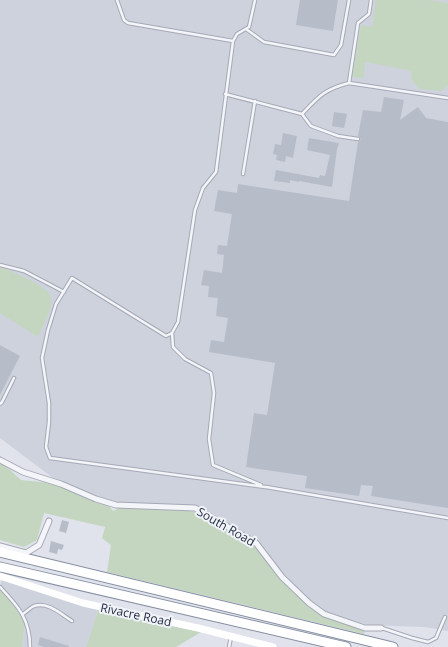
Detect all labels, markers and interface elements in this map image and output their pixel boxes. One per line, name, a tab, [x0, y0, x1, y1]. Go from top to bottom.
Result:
street label: South Road	[194, 503, 258, 550]
street label: Rivacre Road	[99, 599, 173, 630]

